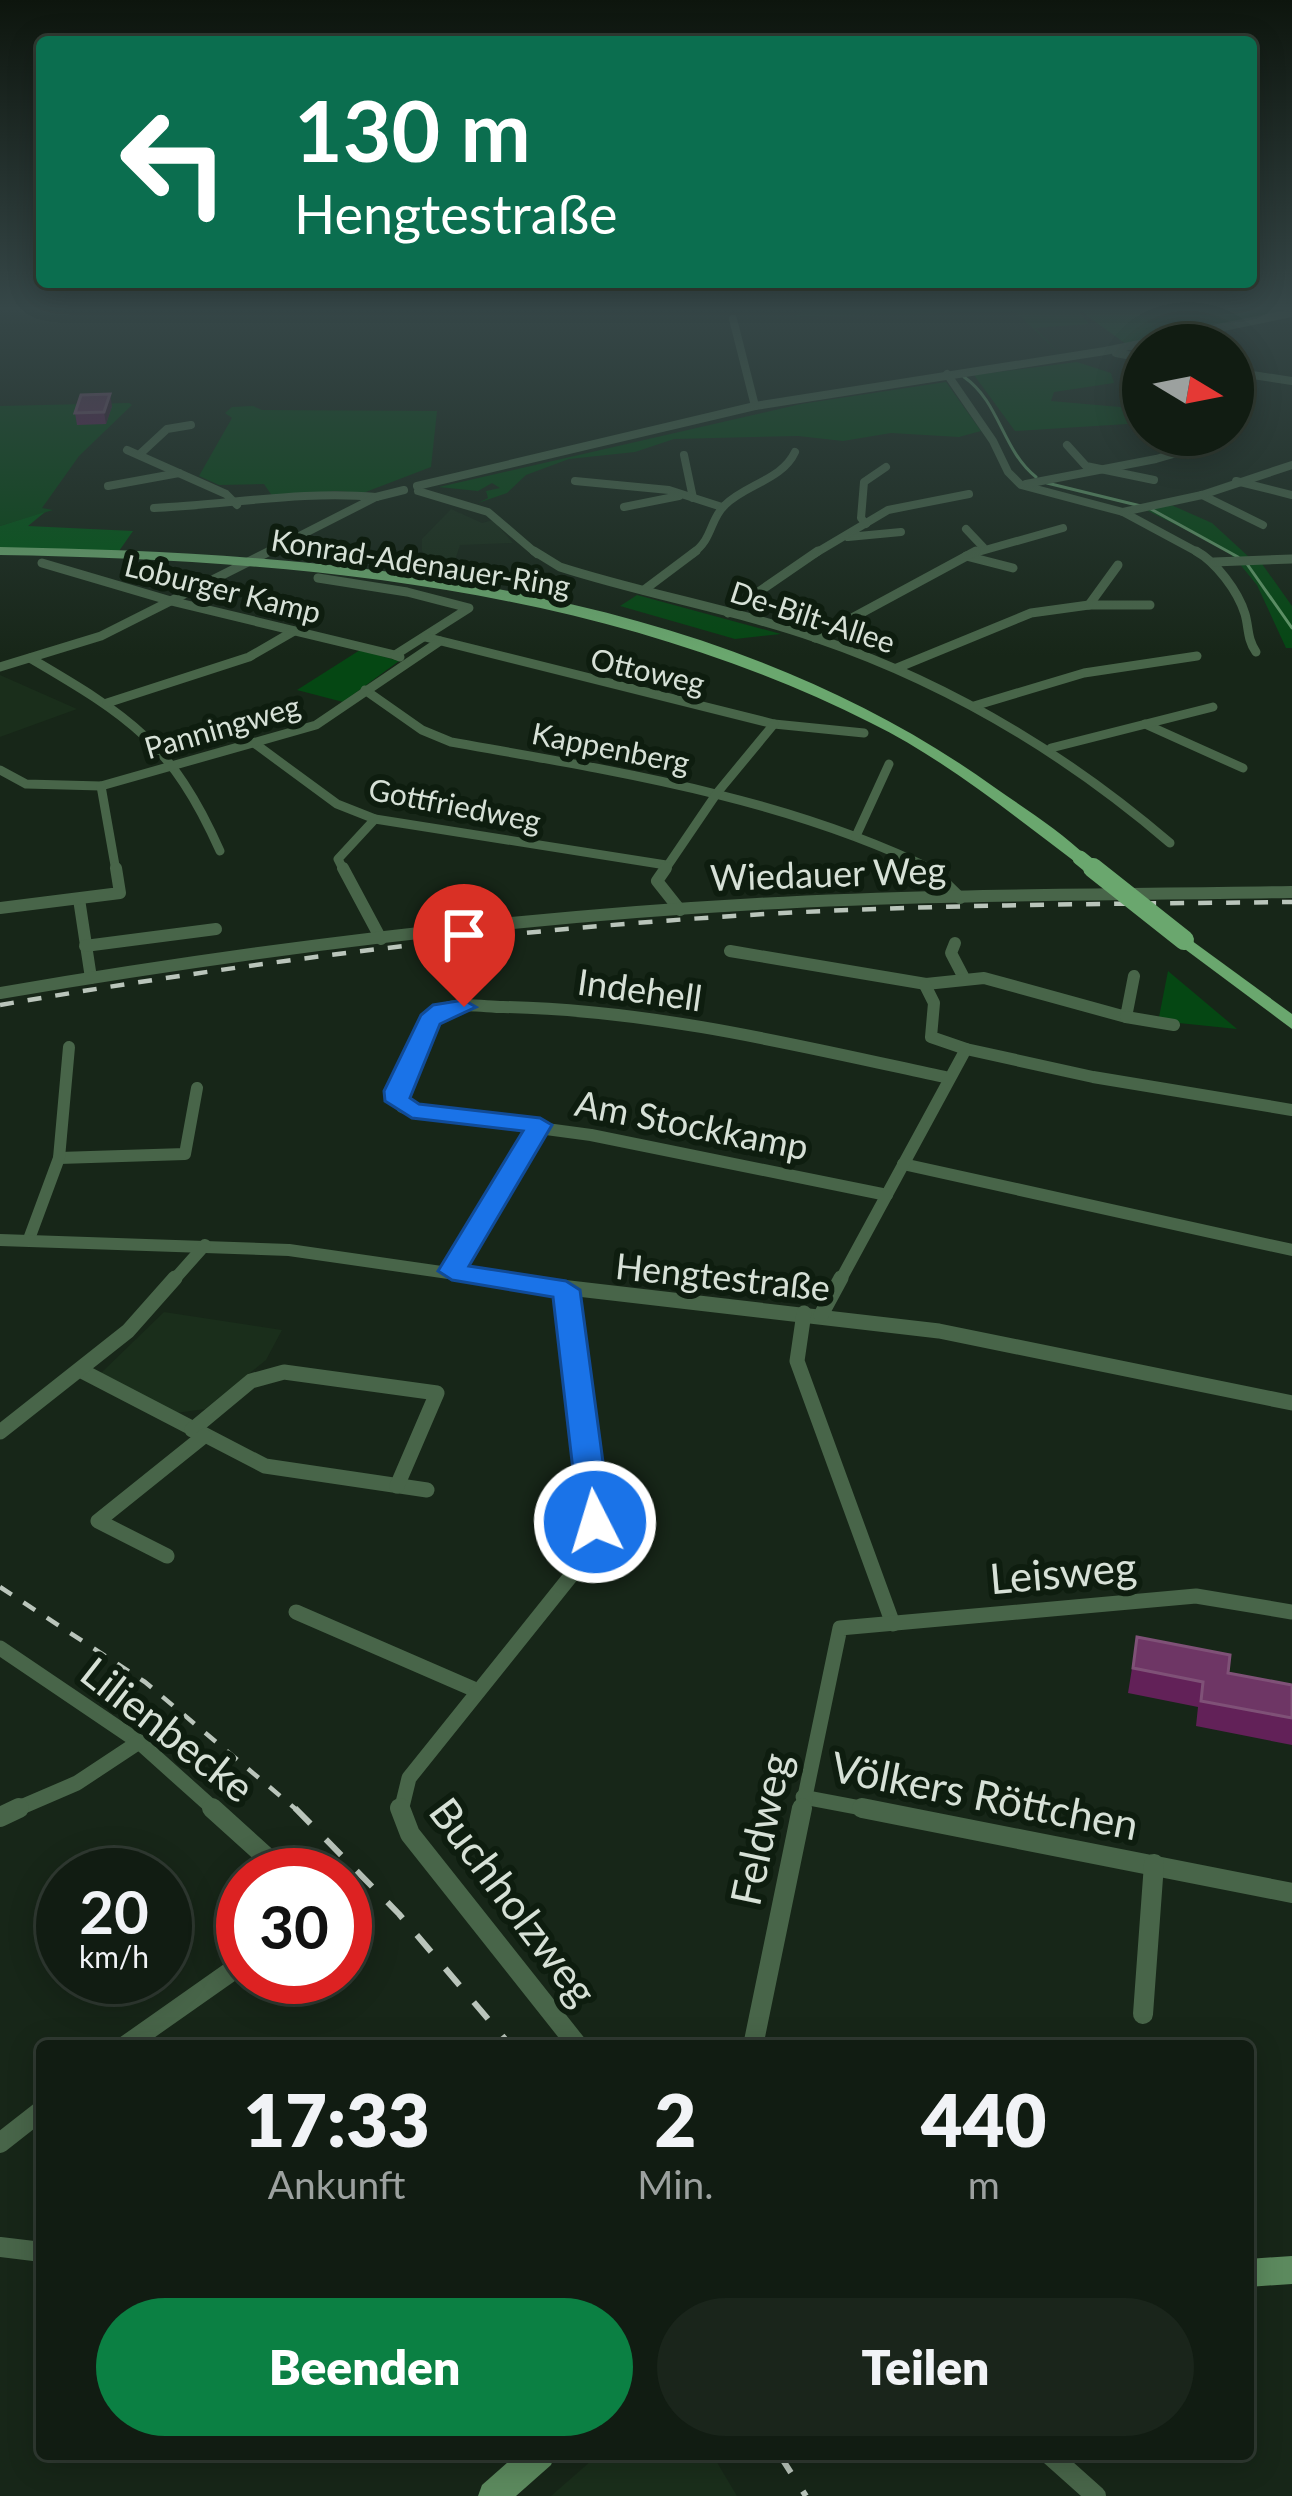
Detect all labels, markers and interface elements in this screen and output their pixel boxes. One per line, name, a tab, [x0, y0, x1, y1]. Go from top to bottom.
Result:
text: 130 m	[294, 79, 531, 180]
icon: left	[96, 84, 252, 240]
text: Hengtestraße	[294, 181, 618, 246]
north arrow	[1122, 324, 1254, 456]
map controls	[1122, 324, 1254, 456]
street label: Konrad-Adenauer-Ring	[269, 521, 573, 603]
street label: Loburger Kamp	[121, 546, 325, 630]
street label: De-Bilt-Allee	[726, 572, 900, 660]
street label: Ottoweg	[587, 639, 709, 701]
street label: Panningweg	[140, 687, 304, 765]
street label: Kappenberg	[529, 714, 693, 780]
street label: Gottfriedweg	[366, 770, 544, 838]
street label: Wiedauer Weg	[709, 847, 947, 899]
pin	[413, 884, 515, 1007]
icon: arrive	[431, 902, 497, 968]
street label: Indehell	[575, 959, 705, 1019]
street label: Am Stockkamp	[572, 1080, 812, 1168]
street label: Hengtestraße	[613, 1243, 833, 1309]
position arrow	[532, 1459, 658, 1585]
street label: Leisweg	[987, 1541, 1139, 1603]
street label: Lilienbecke	[72, 1646, 264, 1812]
street label: Völkers Röttchen	[827, 1741, 1143, 1849]
street label: Feldweg	[720, 1748, 800, 1910]
street label: Buchholzweg	[420, 1788, 608, 2014]
speed limit sign: 30	[216, 1848, 372, 2004]
text: 20	[79, 1875, 149, 1947]
text: km/h	[79, 1938, 149, 1974]
text: 17:33	[244, 2076, 430, 2162]
text: 2	[655, 2076, 696, 2162]
text: 440	[921, 2076, 1046, 2162]
text: Ankunft	[268, 2161, 406, 2207]
text: Min.	[637, 2161, 714, 2207]
text: m	[968, 2161, 1000, 2207]
button: Beenden	[96, 2298, 633, 2436]
button: Teilen	[657, 2298, 1194, 2436]

